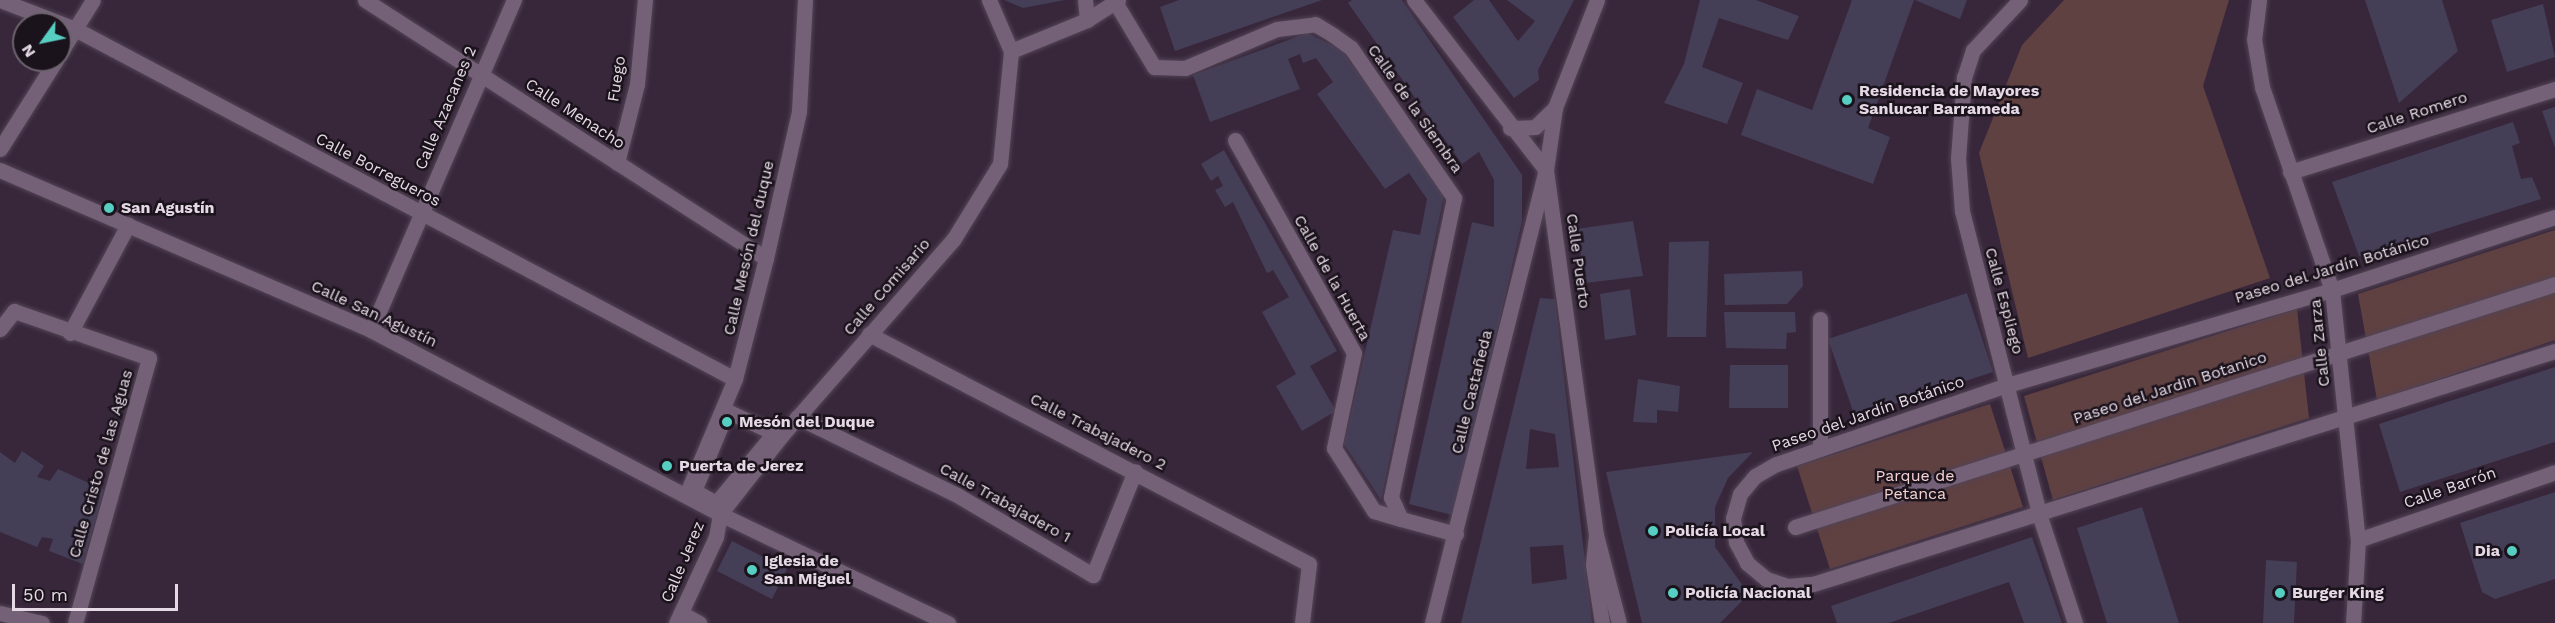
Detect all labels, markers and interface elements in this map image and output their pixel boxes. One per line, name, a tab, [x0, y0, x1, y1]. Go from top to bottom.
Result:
north arrow	[12, 12, 72, 72]
text: N	[17, 41, 39, 61]
street label: Calle de la Siembra	[1363, 41, 1467, 177]
street label: Calle Azacanes 2	[411, 43, 481, 173]
street label: Fuego	[604, 55, 630, 103]
street label: Calle Menacho	[522, 75, 628, 153]
place label: Residencia de Mayores Sanlucar Barrameda	[1859, 81, 2039, 119]
street label: Calle Romero	[2364, 88, 2470, 138]
marker: Residencia de Mayores Sanlucar Barrameda	[1840, 93, 1854, 107]
street label: Calle Borregueros	[312, 129, 444, 211]
street label: Calle Mesón del duque	[719, 158, 779, 338]
place label: San Agustín	[121, 198, 215, 218]
marker: San Agustín	[102, 201, 116, 215]
street label: Calle de la Huerta	[1289, 212, 1375, 344]
street label: Calle Puerto	[1562, 212, 1594, 310]
street label: Paseo del Jardín Botánico	[2232, 230, 2432, 308]
street label: Calle Comisario	[840, 234, 934, 340]
street label: Calle Espliego	[1981, 246, 2027, 356]
street label: Calle San Agustín	[308, 276, 440, 352]
street label: Calle Zarza	[2306, 298, 2334, 388]
street label: Calle Castañeda	[1447, 328, 1497, 456]
street label: Paseo del Jardin Botanico	[2070, 347, 2270, 429]
street label: Calle Cristo de las Aguas	[65, 367, 137, 561]
street label: Paseo del Jardín Botánico	[1769, 372, 1967, 456]
street label: Calle Trabajadero 2	[1026, 389, 1170, 475]
place label: Mesón del Duque	[739, 412, 875, 432]
marker: Mesón del Duque	[720, 415, 734, 429]
place label: Puerta de Jerez	[679, 456, 804, 476]
marker: Puerta de Jerez	[660, 459, 674, 473]
street label: Calle Trabajadero 1	[936, 459, 1074, 547]
street label: Calle Barrón	[2401, 463, 2499, 513]
park label: Parque de Petanca	[1876, 466, 1954, 504]
street label: Calle Jerez	[657, 518, 709, 606]
place label: Policía Local	[1665, 521, 1765, 541]
marker: Policía Local	[1646, 524, 1660, 538]
place label: Dia	[2475, 541, 2500, 561]
marker: Dia	[2505, 544, 2519, 558]
place label: Iglesia de San Miguel	[764, 551, 851, 589]
marker: Iglesia de San Miguel	[745, 563, 759, 577]
scale bar	[15, 572, 182, 610]
place label: Policía Nacional	[1685, 583, 1811, 603]
place label: Burger King	[2292, 583, 2384, 603]
text: 50 m	[23, 584, 68, 605]
marker: Policía Nacional	[1666, 586, 1680, 600]
marker: Burger King	[2273, 586, 2287, 600]

